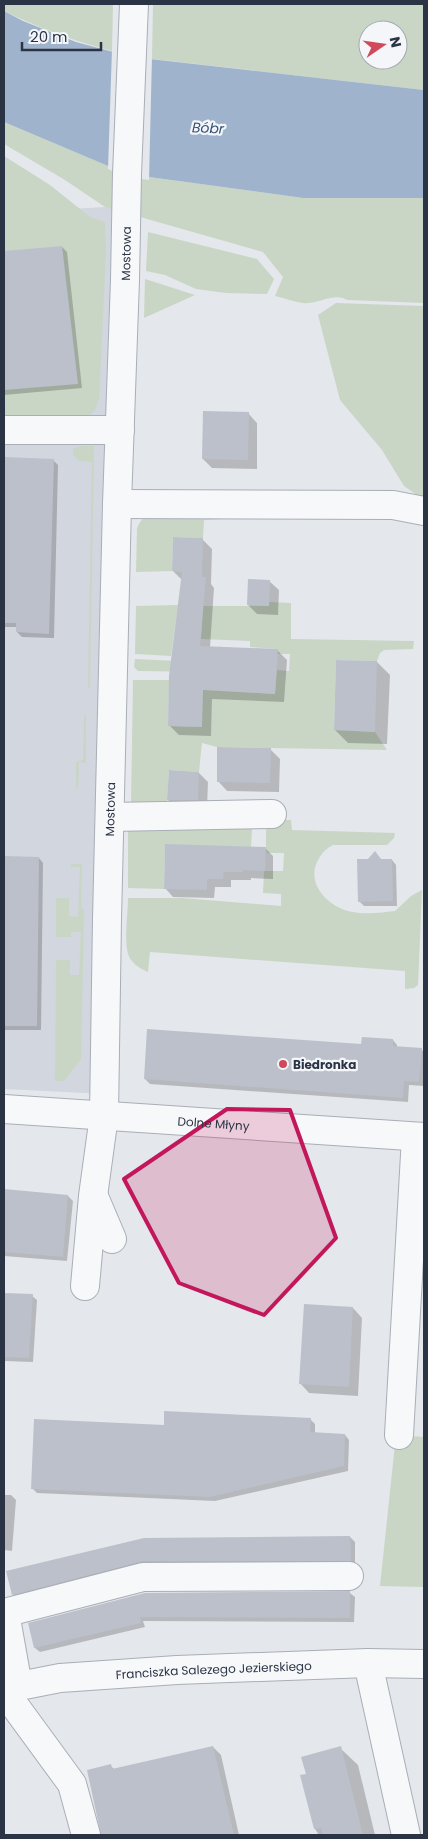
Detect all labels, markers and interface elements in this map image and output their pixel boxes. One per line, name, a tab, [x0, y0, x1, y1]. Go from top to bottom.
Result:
scale bar	[22, 20, 101, 52]
north arrow	[358, 20, 408, 70]
text: 20 m	[30, 26, 68, 47]
text: N	[385, 35, 407, 49]
water label: Bóbr	[191, 117, 225, 139]
street label: Mostowa	[116, 226, 135, 281]
street label: Mostowa	[100, 782, 119, 837]
place label: Biedronka	[293, 1056, 356, 1073]
marker: Biedronka	[277, 1058, 289, 1070]
street label: Dolne Młyny	[177, 1112, 250, 1134]
street label: Franciszka Salezego Jezierskiego	[115, 1657, 312, 1683]

